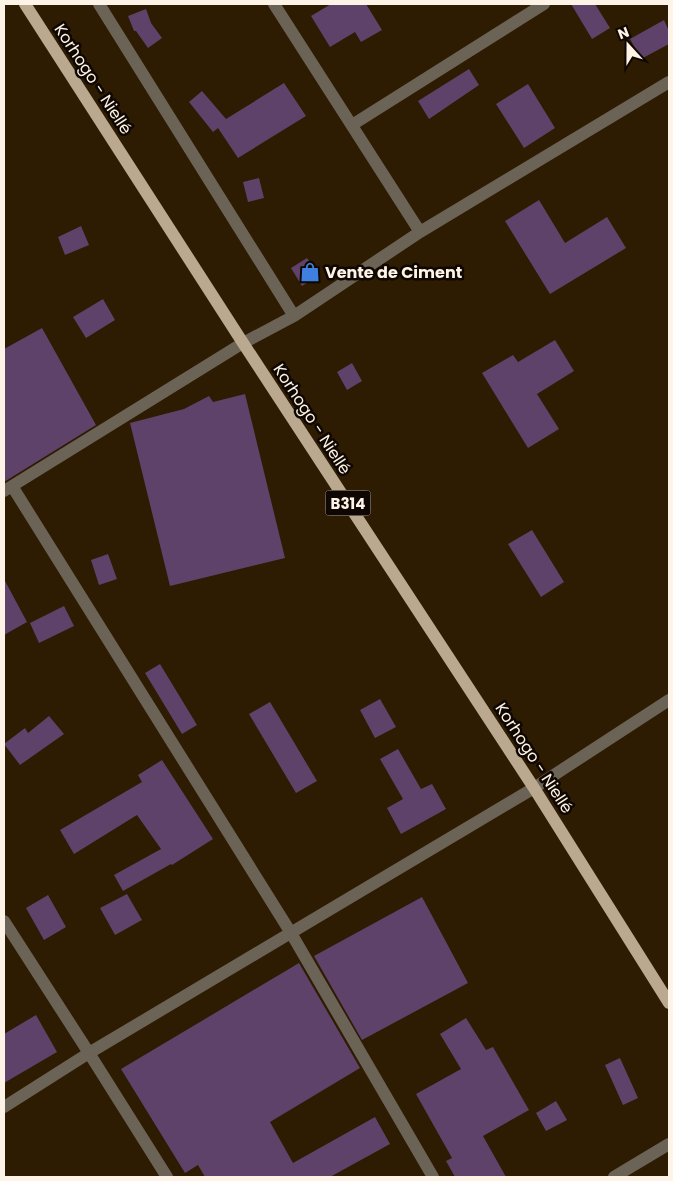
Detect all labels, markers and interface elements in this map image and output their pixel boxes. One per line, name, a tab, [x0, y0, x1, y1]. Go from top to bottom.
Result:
street label: Korhogo - Niellé	[49, 19, 137, 139]
north arrow	[603, 20, 653, 70]
text: N	[615, 22, 632, 44]
shop icon: Vente de Ciment	[299, 261, 321, 283]
place label: Vente de Ciment	[325, 261, 462, 284]
street label: Korhogo - Niellé	[268, 359, 356, 479]
road number: B314	[326, 490, 370, 516]
street label: Korhogo - Niellé	[490, 698, 578, 818]

